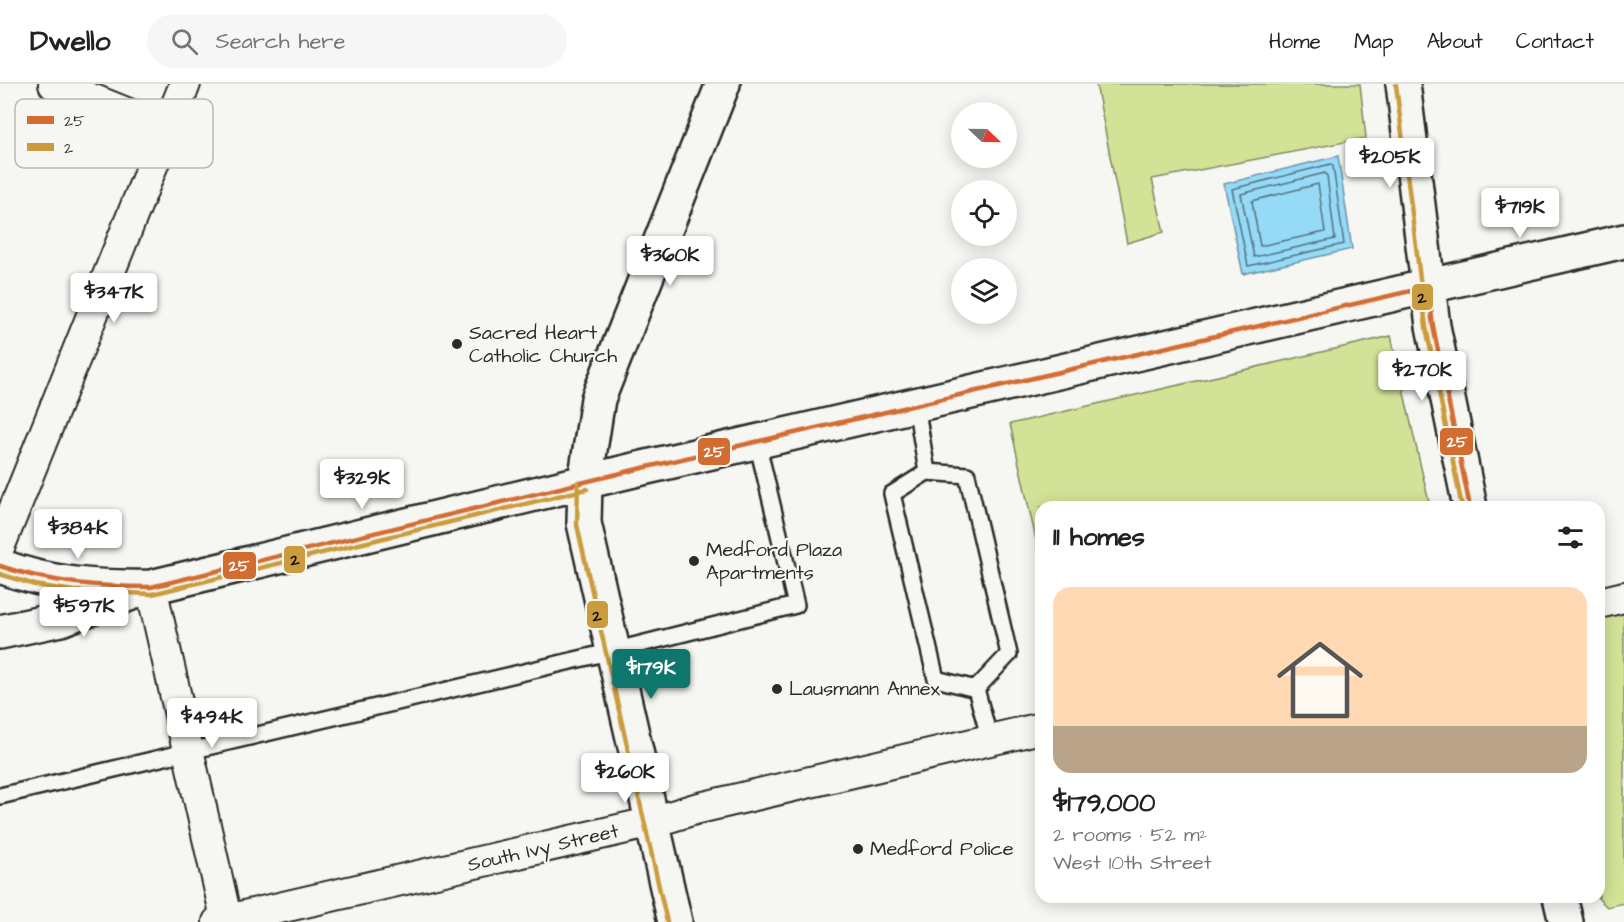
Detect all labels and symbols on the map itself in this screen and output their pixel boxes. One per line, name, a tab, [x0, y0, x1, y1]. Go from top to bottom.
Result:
legend	[15, 99, 213, 168]
north arrow	[951, 102, 1017, 168]
text: 25	[64, 110, 85, 132]
text: 2	[64, 137, 73, 159]
pin: $205K	[1348, 138, 1432, 189]
pin: $719K	[1478, 188, 1562, 239]
pin: $360K	[628, 236, 712, 287]
pin: $347K	[72, 273, 156, 324]
line badge: 2	[1411, 283, 1434, 311]
text: 2	[1416, 287, 1427, 309]
place label: Sacred Heart Catholic Church	[469, 319, 617, 370]
marker: Sacred Heart Catholic Church	[450, 337, 464, 351]
pin: $270K	[1380, 351, 1464, 402]
line badge: 25	[1439, 427, 1474, 456]
text: 25	[1446, 431, 1468, 453]
line badge: 25	[697, 437, 731, 466]
text: 25	[703, 441, 725, 463]
pin: $329K	[320, 459, 404, 510]
pin: $384K	[36, 509, 120, 560]
place label: Medford Plaza Apartments	[706, 536, 842, 587]
line badge: 2	[283, 545, 306, 574]
text: 2	[289, 549, 300, 571]
line badge: 25	[222, 551, 257, 580]
marker: Medford Plaza Apartments	[687, 554, 701, 568]
text: 25	[228, 555, 250, 577]
pin: $597K	[42, 587, 126, 638]
line badge: 2	[586, 600, 609, 629]
text: 2	[591, 605, 602, 627]
pin: $179K	[609, 649, 693, 700]
place label: Lausmann Annex	[789, 675, 941, 703]
marker: Lausmann Annex	[770, 682, 784, 696]
pin: $494K	[170, 698, 254, 749]
pin: $260K	[583, 753, 667, 804]
street label: South Ivy Street	[465, 817, 622, 880]
place label: Medford Police	[870, 835, 1014, 863]
marker: Medford Police	[851, 842, 865, 856]

